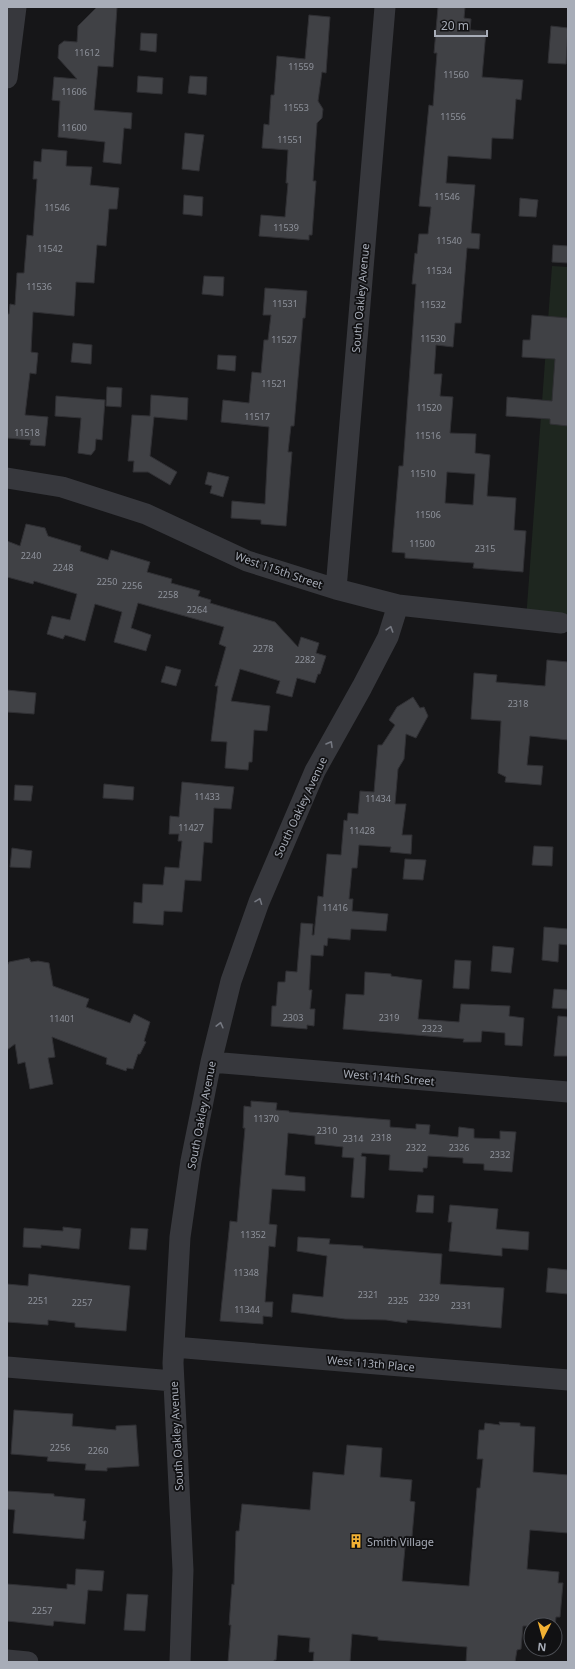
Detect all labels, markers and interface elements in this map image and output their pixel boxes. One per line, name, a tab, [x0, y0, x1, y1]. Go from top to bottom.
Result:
scale bar	[435, 12, 487, 38]
text: 20 m	[441, 17, 469, 34]
house number: 11612	[74, 46, 100, 59]
house number: 11559	[288, 60, 314, 73]
house number: 11560	[443, 68, 469, 81]
house number: 11606	[61, 85, 87, 98]
house number: 11553	[283, 101, 309, 114]
house number: 11556	[440, 110, 466, 123]
house number: 11600	[61, 121, 87, 134]
house number: 11551	[277, 133, 303, 146]
house number: 11546	[434, 190, 460, 203]
house number: 11546	[44, 201, 70, 214]
house number: 11539	[273, 221, 299, 234]
house number: 11540	[436, 234, 462, 247]
house number: 11542	[37, 242, 63, 255]
street label: South Oakley Avenue	[348, 243, 372, 353]
house number: 11534	[426, 264, 452, 277]
house number: 11536	[26, 280, 52, 293]
house number: 11531	[272, 297, 298, 310]
house number: 11532	[420, 298, 446, 311]
house number: 11530	[420, 332, 446, 345]
house number: 11527	[271, 333, 297, 346]
house number: 11521	[261, 377, 287, 390]
house number: 11520	[416, 401, 442, 414]
house number: 11517	[244, 410, 270, 423]
house number: 11518	[14, 426, 40, 439]
house number: 11516	[415, 429, 441, 442]
house number: 11510	[410, 467, 436, 480]
house number: 11506	[415, 508, 441, 521]
house number: 11500	[409, 537, 435, 550]
house number: 2315	[475, 542, 495, 555]
street label: West 115th Street	[233, 548, 325, 592]
house number: 2240	[21, 549, 41, 562]
house number: 2248	[53, 561, 73, 574]
house number: 2250	[97, 575, 117, 588]
house number: 2256	[122, 579, 142, 592]
house number: 2258	[158, 588, 178, 601]
house number: 2264	[187, 603, 207, 616]
one-way arrow	[385, 626, 394, 633]
house number: 2278	[253, 642, 273, 655]
house number: 2282	[295, 653, 315, 666]
house number: 2318	[508, 697, 528, 710]
one-way arrow	[326, 741, 333, 748]
street label: South Oakley Avenue	[270, 754, 330, 860]
house number: 11433	[194, 790, 220, 803]
house number: 11434	[365, 792, 391, 805]
house number: 11427	[178, 821, 204, 834]
house number: 11428	[349, 824, 375, 837]
one-way arrow	[255, 897, 263, 904]
house number: 11416	[322, 901, 348, 914]
house number: 2303	[283, 1011, 303, 1024]
house number: 2319	[379, 1011, 399, 1024]
house number: 11401	[49, 1012, 75, 1025]
one-way arrow	[216, 1021, 224, 1028]
house number: 2323	[422, 1022, 442, 1035]
street label: South Oakley Avenue	[183, 1060, 219, 1170]
street label: West 114th Street	[343, 1066, 435, 1088]
house number: 11370	[253, 1112, 279, 1125]
house number: 2310	[317, 1124, 337, 1137]
house number: 2318	[371, 1131, 391, 1144]
house number: 2314	[343, 1132, 363, 1145]
house number: 2322	[406, 1141, 426, 1154]
house number: 2326	[449, 1141, 469, 1154]
house number: 2332	[490, 1148, 510, 1161]
house number: 11352	[240, 1228, 266, 1241]
house number: 11348	[233, 1266, 259, 1279]
house number: 2321	[358, 1288, 378, 1301]
house number: 2329	[419, 1291, 439, 1304]
house number: 2251	[28, 1294, 48, 1307]
house number: 2325	[388, 1294, 408, 1307]
house number: 2257	[72, 1296, 92, 1309]
house number: 2331	[451, 1299, 471, 1312]
house number: 11344	[234, 1303, 260, 1316]
street label: West 113th Place	[327, 1352, 415, 1374]
street label: South Oakley Avenue	[166, 1381, 186, 1491]
house number: 2256	[50, 1441, 70, 1454]
house number: 2260	[88, 1444, 108, 1457]
building icon: Smith Village	[348, 1533, 364, 1549]
place label: Smith Village	[367, 1534, 434, 1549]
house number: 2257	[32, 1604, 52, 1617]
north arrow	[523, 1617, 563, 1657]
text: N	[537, 1640, 547, 1655]

